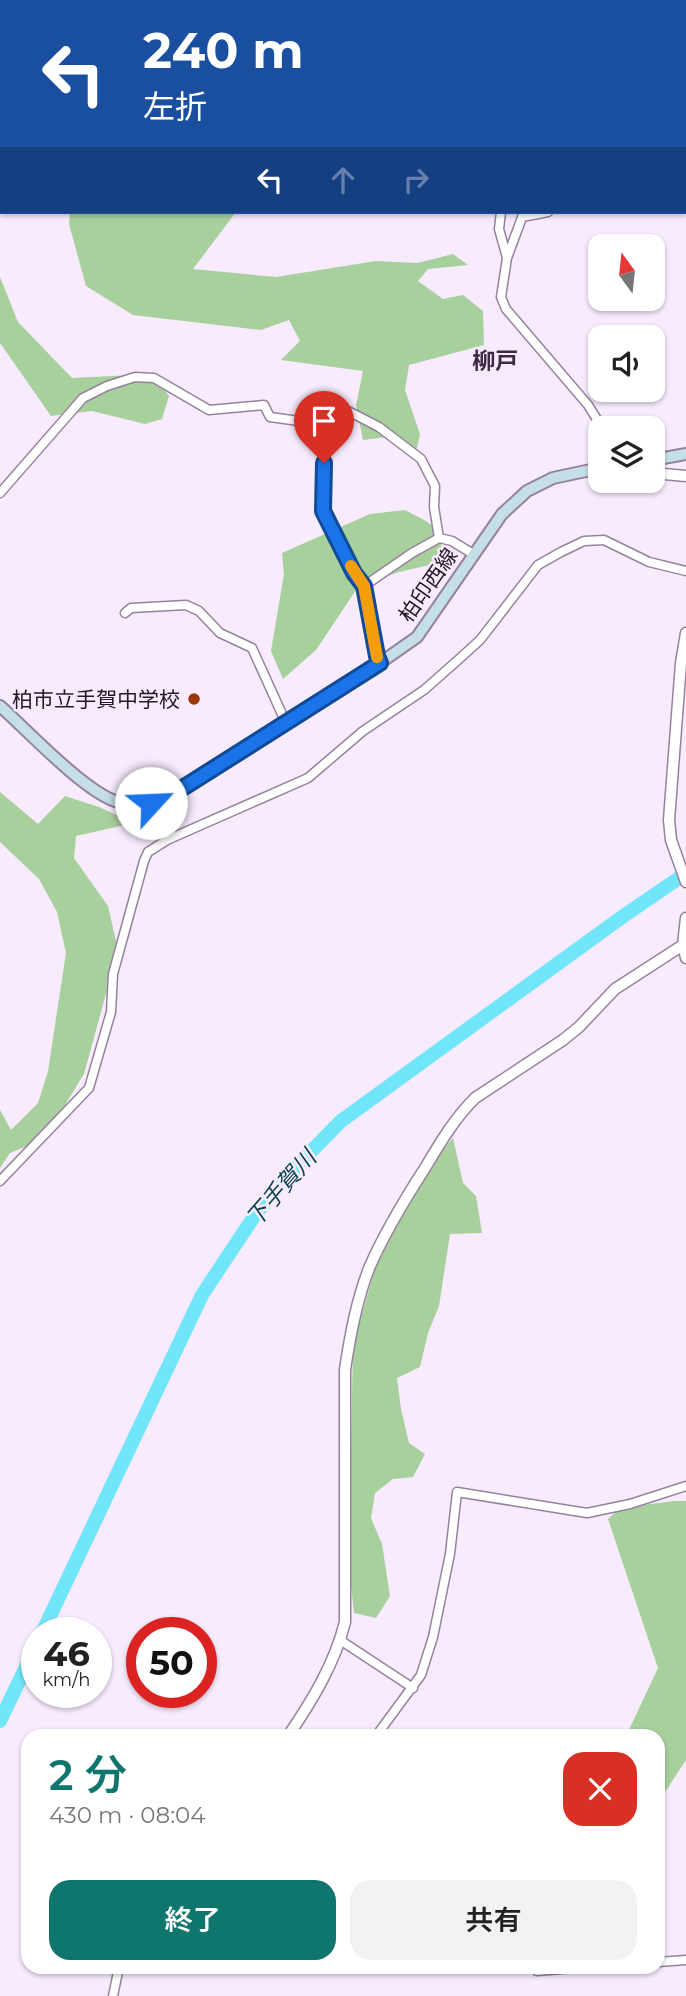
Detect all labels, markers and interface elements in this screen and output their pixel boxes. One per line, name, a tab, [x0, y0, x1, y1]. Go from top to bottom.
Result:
text: 240 m	[143, 21, 304, 80]
icon: left	[28, 28, 119, 119]
text: 左折	[143, 87, 207, 126]
icon: left	[251, 161, 289, 199]
icon: ahead	[324, 161, 362, 199]
icon: right	[397, 161, 435, 199]
north arrow	[588, 234, 665, 312]
map controls	[588, 234, 665, 493]
button: sound	[588, 325, 665, 402]
district label: 柳戸	[472, 347, 518, 375]
pin	[294, 391, 354, 463]
icon: arrive	[305, 402, 343, 440]
button: layers	[588, 416, 665, 493]
street label: 柏印西線	[394, 543, 462, 627]
place label: 柏市立手賀中学校	[12, 687, 180, 712]
marker: 柏市立手賀中学校	[186, 691, 202, 707]
position arrow	[114, 766, 188, 840]
water label: 下手賀川	[240, 1142, 324, 1232]
speed limit sign: 50	[126, 1617, 217, 1708]
text: 46	[43, 1632, 90, 1675]
text: km/h	[42, 1669, 91, 1691]
text: 2 分	[49, 1749, 127, 1801]
button: close	[563, 1752, 637, 1826]
text: 430 m · 08:04	[49, 1801, 206, 1829]
button: 終了	[49, 1880, 336, 1960]
button: 共有	[350, 1880, 637, 1960]

